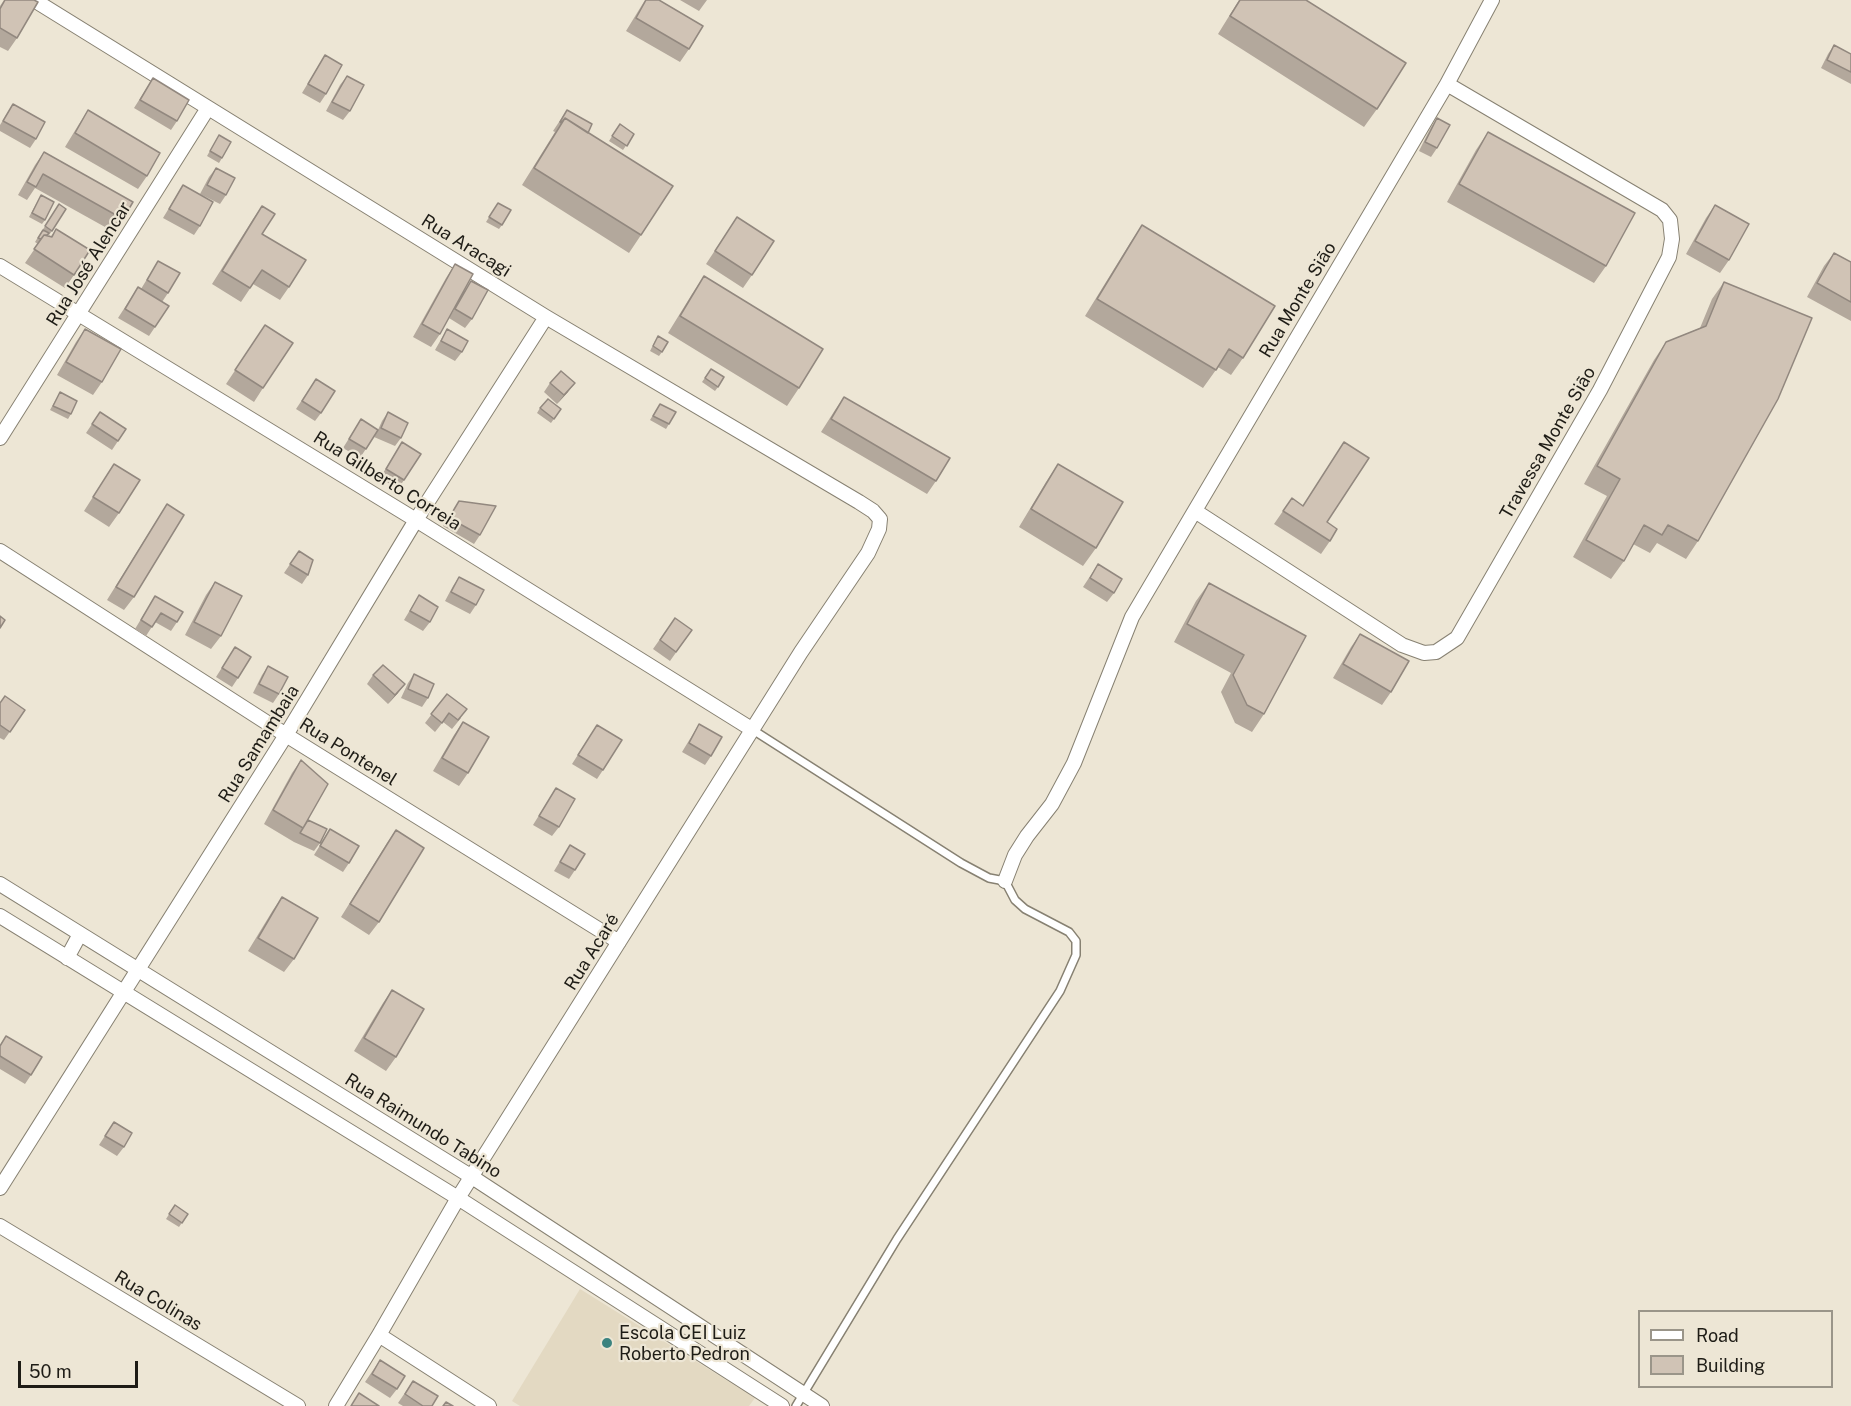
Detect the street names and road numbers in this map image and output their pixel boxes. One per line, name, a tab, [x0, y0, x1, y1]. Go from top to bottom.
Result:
street label: Rua José Alencar	[42, 198, 136, 330]
street label: Rua Aracagi	[417, 210, 515, 282]
street label: Rua Monte Sião	[1255, 238, 1341, 362]
street label: Travessa Monte Sião	[1496, 363, 1600, 523]
street label: Rua Gilberto Correia	[309, 427, 465, 535]
street label: Rua Samambaia	[214, 681, 304, 807]
street label: Rua Pontenel	[295, 713, 401, 791]
street label: Rua Acaré	[560, 910, 624, 994]
street label: Rua Raimundo Tabino	[341, 1069, 505, 1183]
street label: Rua Colinas	[110, 1266, 206, 1336]

